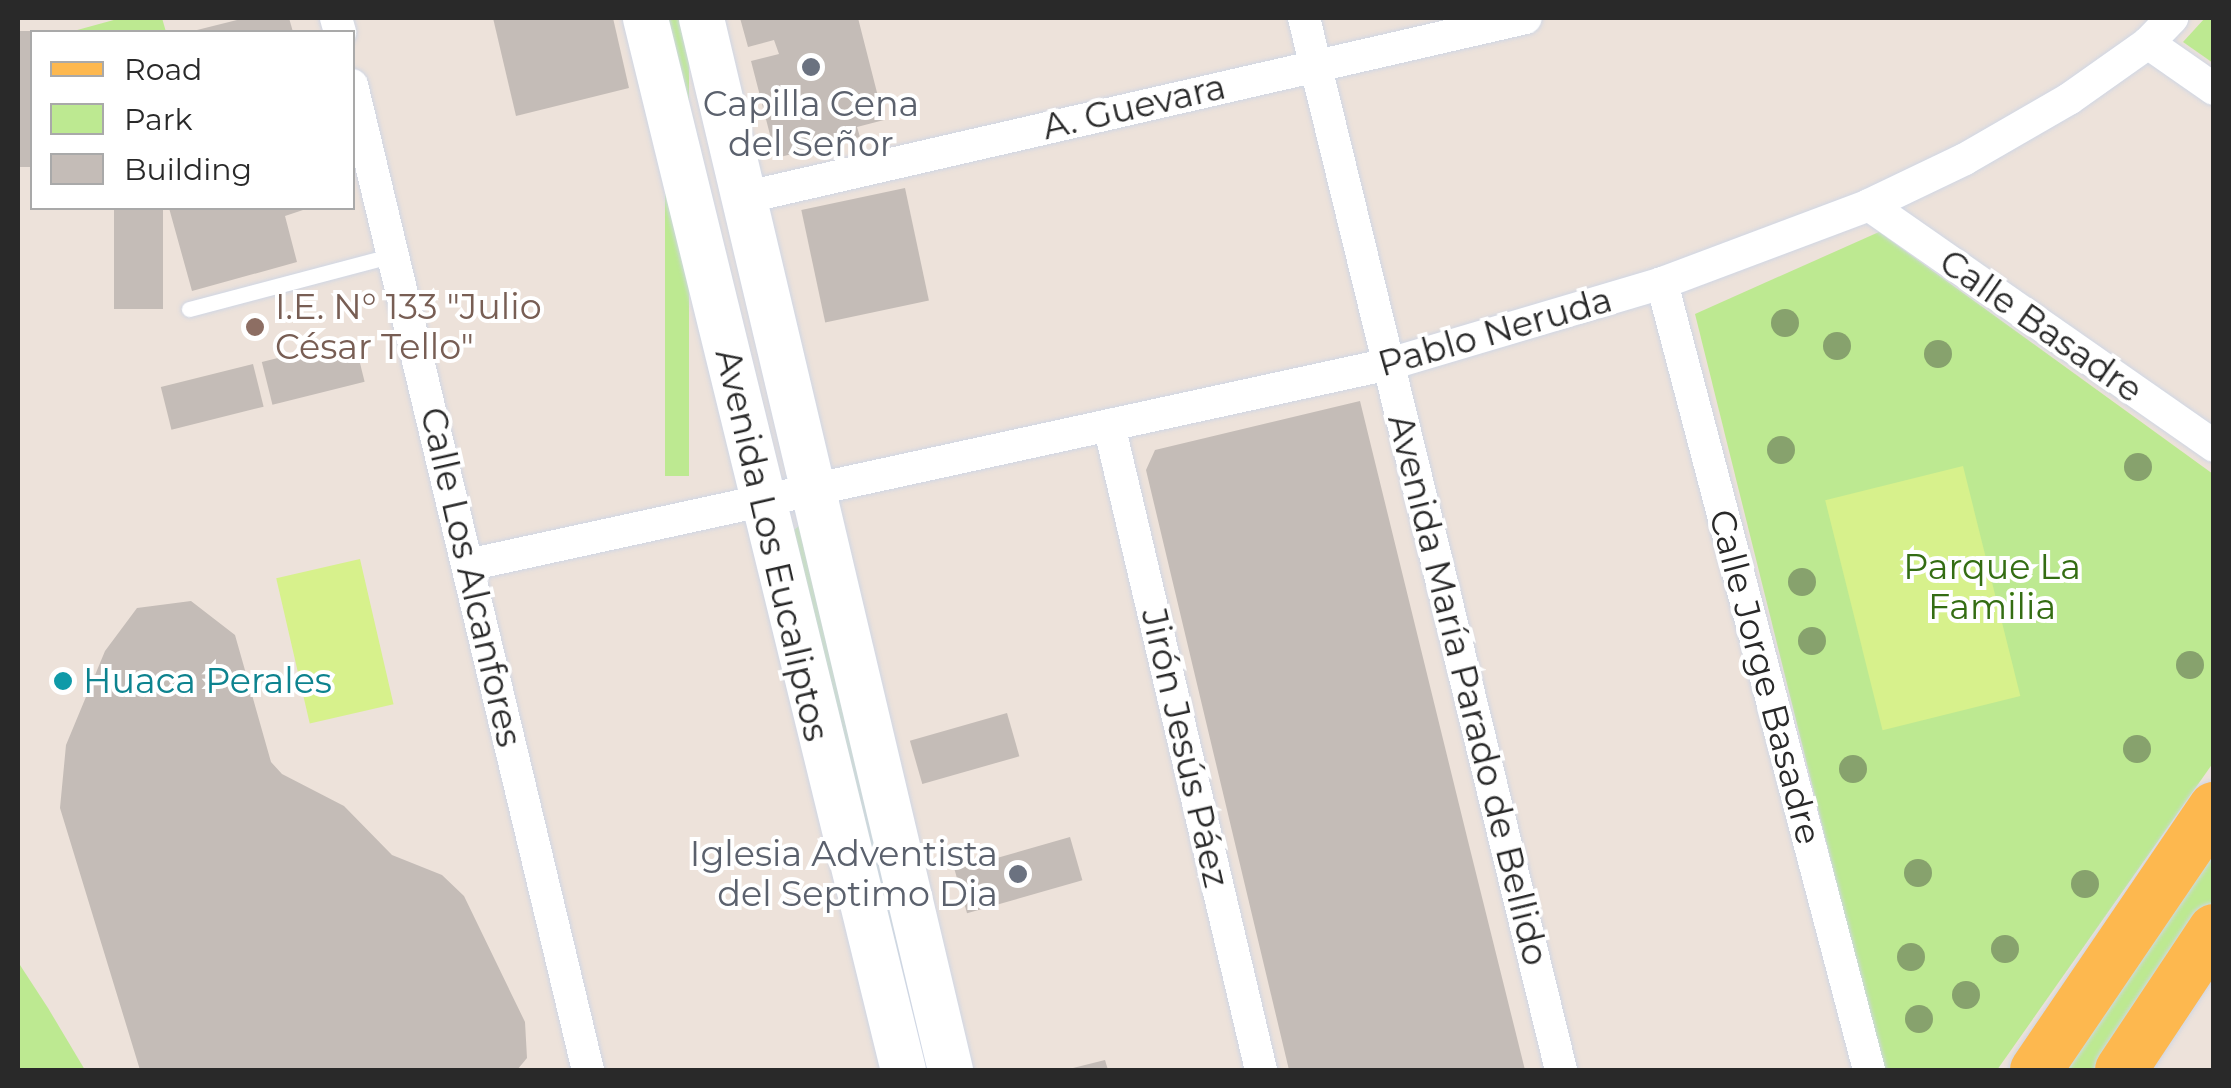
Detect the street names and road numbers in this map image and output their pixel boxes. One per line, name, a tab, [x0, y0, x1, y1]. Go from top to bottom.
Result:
street label: A. Guevara	[1038, 66, 1230, 148]
street label: Calle Basadre	[1932, 241, 2150, 411]
street label: Pablo Neruda	[1373, 279, 1617, 385]
street label: Avenida Los Eucaliptos	[706, 345, 838, 745]
street label: Calle Los Alcanfores	[412, 403, 530, 751]
street label: Avenida María Parado de Bellido	[1379, 410, 1557, 970]
street label: Calle Jorge Basadre	[1700, 505, 1830, 849]
street label: Jirón Jesús Páez	[1132, 604, 1238, 892]

